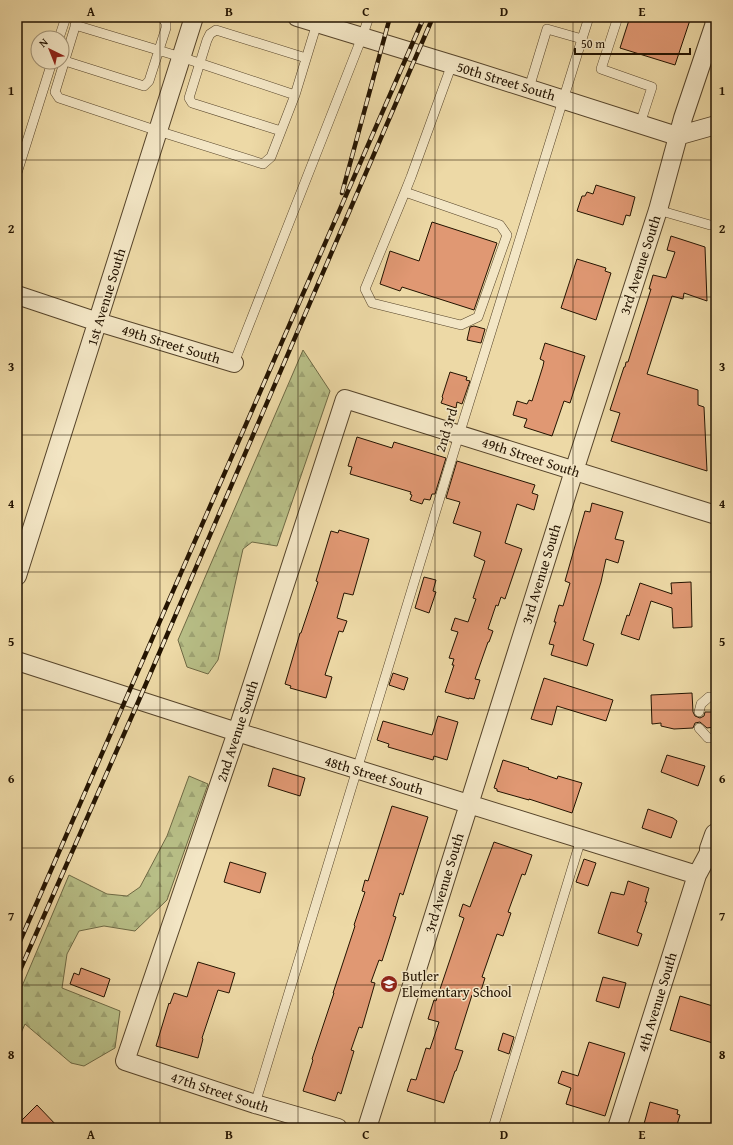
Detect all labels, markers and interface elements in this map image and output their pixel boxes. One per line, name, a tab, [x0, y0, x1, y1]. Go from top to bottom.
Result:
text: A	[87, 2, 96, 21]
text: B	[225, 2, 233, 21]
text: C	[362, 2, 370, 21]
text: D	[500, 2, 508, 21]
text: E	[639, 2, 646, 21]
north arrow	[30, 30, 70, 70]
scale bar	[575, 30, 690, 56]
text: N	[35, 34, 52, 51]
text: 50 m	[581, 35, 605, 52]
street label: 50th Street South	[454, 56, 558, 106]
text: 1	[8, 81, 14, 100]
text: 1	[719, 81, 725, 100]
street label: 3rd Avenue South	[615, 213, 666, 317]
text: 2	[8, 219, 15, 238]
text: 2	[719, 219, 726, 238]
street label: 1st Avenue South	[82, 246, 130, 348]
street label: 49th Street South	[119, 319, 223, 369]
text: 3	[8, 357, 14, 376]
text: 3	[719, 357, 725, 376]
street label: 2nd 3rd	[430, 405, 462, 454]
street label: 49th Street South	[479, 432, 583, 482]
text: 4	[8, 494, 15, 513]
text: 4	[719, 494, 726, 513]
street label: 3rd Avenue South	[516, 522, 566, 626]
text: 5	[8, 632, 15, 651]
text: 5	[719, 632, 726, 651]
street label: 2nd Avenue South	[211, 678, 263, 784]
street label: 48th Street South	[322, 750, 426, 800]
text: 6	[8, 769, 15, 788]
text: 6	[719, 769, 726, 788]
street label: 3rd Avenue South	[419, 831, 469, 935]
text: 7	[8, 907, 15, 926]
text: 7	[719, 907, 726, 926]
street label: 4th Avenue South	[632, 950, 682, 1054]
place label: Butler Elementary School	[402, 966, 512, 1002]
school or university icon: Butler Elementary School	[379, 974, 399, 994]
text: 8	[8, 1045, 15, 1064]
text: 8	[719, 1045, 726, 1064]
street label: 47th Street South	[168, 1067, 272, 1117]
text: A	[87, 1125, 96, 1144]
text: B	[225, 1125, 233, 1144]
text: C	[362, 1125, 370, 1144]
text: D	[500, 1125, 508, 1144]
text: E	[639, 1125, 646, 1144]

